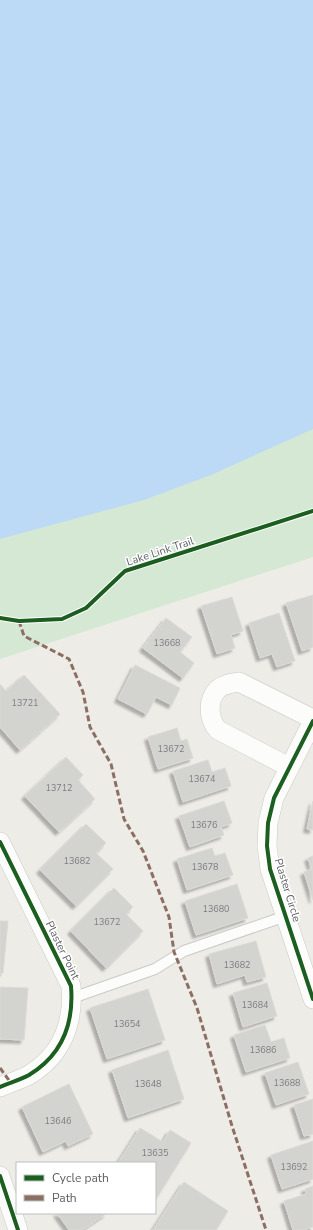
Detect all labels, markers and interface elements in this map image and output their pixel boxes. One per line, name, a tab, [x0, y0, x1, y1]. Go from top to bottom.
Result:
street label: Lake Link Trail	[124, 533, 197, 569]
house number: 13668	[153, 637, 181, 649]
house number: 13721	[11, 697, 39, 709]
house number: 13672	[157, 743, 185, 755]
house number: 13674	[188, 773, 216, 785]
house number: 13712	[45, 782, 73, 794]
house number: 13676	[190, 819, 218, 831]
house number: 13682	[63, 855, 91, 867]
street label: Plaster Circle	[271, 857, 304, 924]
house number: 13678	[191, 861, 219, 873]
house number: 13680	[202, 903, 230, 915]
house number: 13672	[93, 916, 121, 928]
street label: Plaster Point	[42, 919, 83, 982]
house number: 13682	[223, 959, 251, 971]
house number: 13684	[241, 999, 269, 1011]
house number: 13654	[113, 1018, 141, 1030]
house number: 13686	[249, 1044, 277, 1056]
house number: 13688	[273, 1077, 301, 1089]
house number: 13648	[134, 1078, 162, 1090]
house number: 13646	[44, 1115, 72, 1127]
house number: 13635	[141, 1147, 169, 1159]
house number: 13692	[280, 1161, 308, 1173]
legend	[16, 1162, 156, 1214]
text: Cycle path	[52, 1170, 109, 1186]
text: Path	[52, 1190, 77, 1206]

